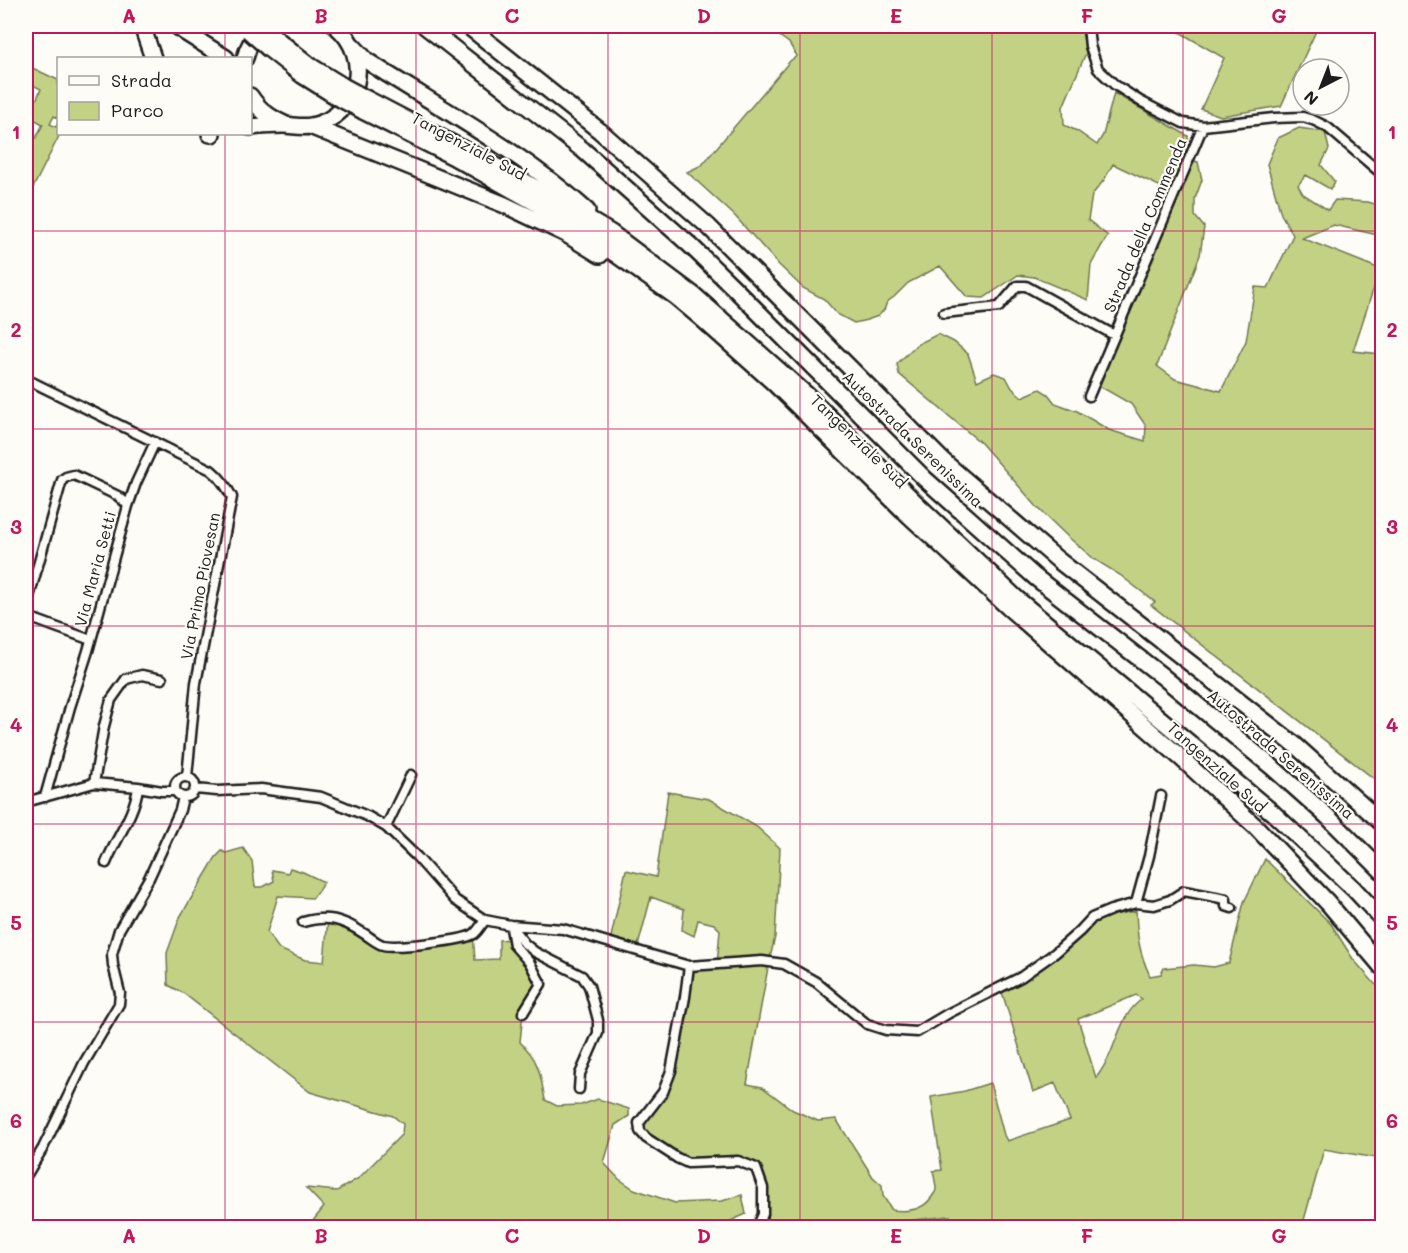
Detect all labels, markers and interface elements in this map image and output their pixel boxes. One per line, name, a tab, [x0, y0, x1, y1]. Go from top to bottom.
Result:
text: A	[122, 2, 136, 28]
text: B	[314, 2, 328, 28]
text: C	[505, 2, 520, 28]
text: D	[697, 2, 711, 28]
text: E	[890, 2, 902, 28]
text: F	[1081, 2, 1094, 28]
text: G	[1271, 2, 1287, 28]
legend	[57, 57, 252, 135]
north arrow	[1291, 57, 1351, 117]
text: Strada	[111, 68, 172, 92]
text: N	[1299, 87, 1322, 110]
text: Parco	[111, 98, 164, 122]
street label: Tangenziale Sud	[408, 107, 530, 185]
text: 1	[12, 118, 20, 144]
text: 1	[1388, 118, 1396, 144]
street label: Strada della Commenda	[1098, 134, 1191, 315]
text: 2	[10, 316, 22, 342]
text: 2	[1386, 316, 1398, 342]
street label: Autostrada Serenissima	[838, 366, 988, 512]
street label: Tangenziale Sud	[807, 389, 912, 492]
street label: Via Maria Setti	[69, 509, 120, 629]
street label: Via Primo Piovesan	[175, 511, 224, 661]
text: 3	[10, 513, 22, 539]
text: 3	[1386, 513, 1398, 539]
street label: Autostrada Serenissima	[1203, 684, 1359, 823]
text: 4	[10, 711, 23, 737]
text: 4	[1386, 711, 1399, 737]
street label: Tangenziale Sud	[1163, 717, 1271, 817]
text: 5	[10, 909, 22, 935]
text: 5	[1386, 909, 1398, 935]
text: 6	[10, 1107, 22, 1133]
text: 6	[1386, 1107, 1398, 1133]
text: A	[122, 1222, 136, 1248]
text: B	[314, 1222, 328, 1248]
text: C	[505, 1222, 520, 1248]
text: D	[697, 1222, 711, 1248]
text: E	[890, 1222, 902, 1248]
text: F	[1081, 1222, 1094, 1248]
text: G	[1271, 1222, 1287, 1248]

